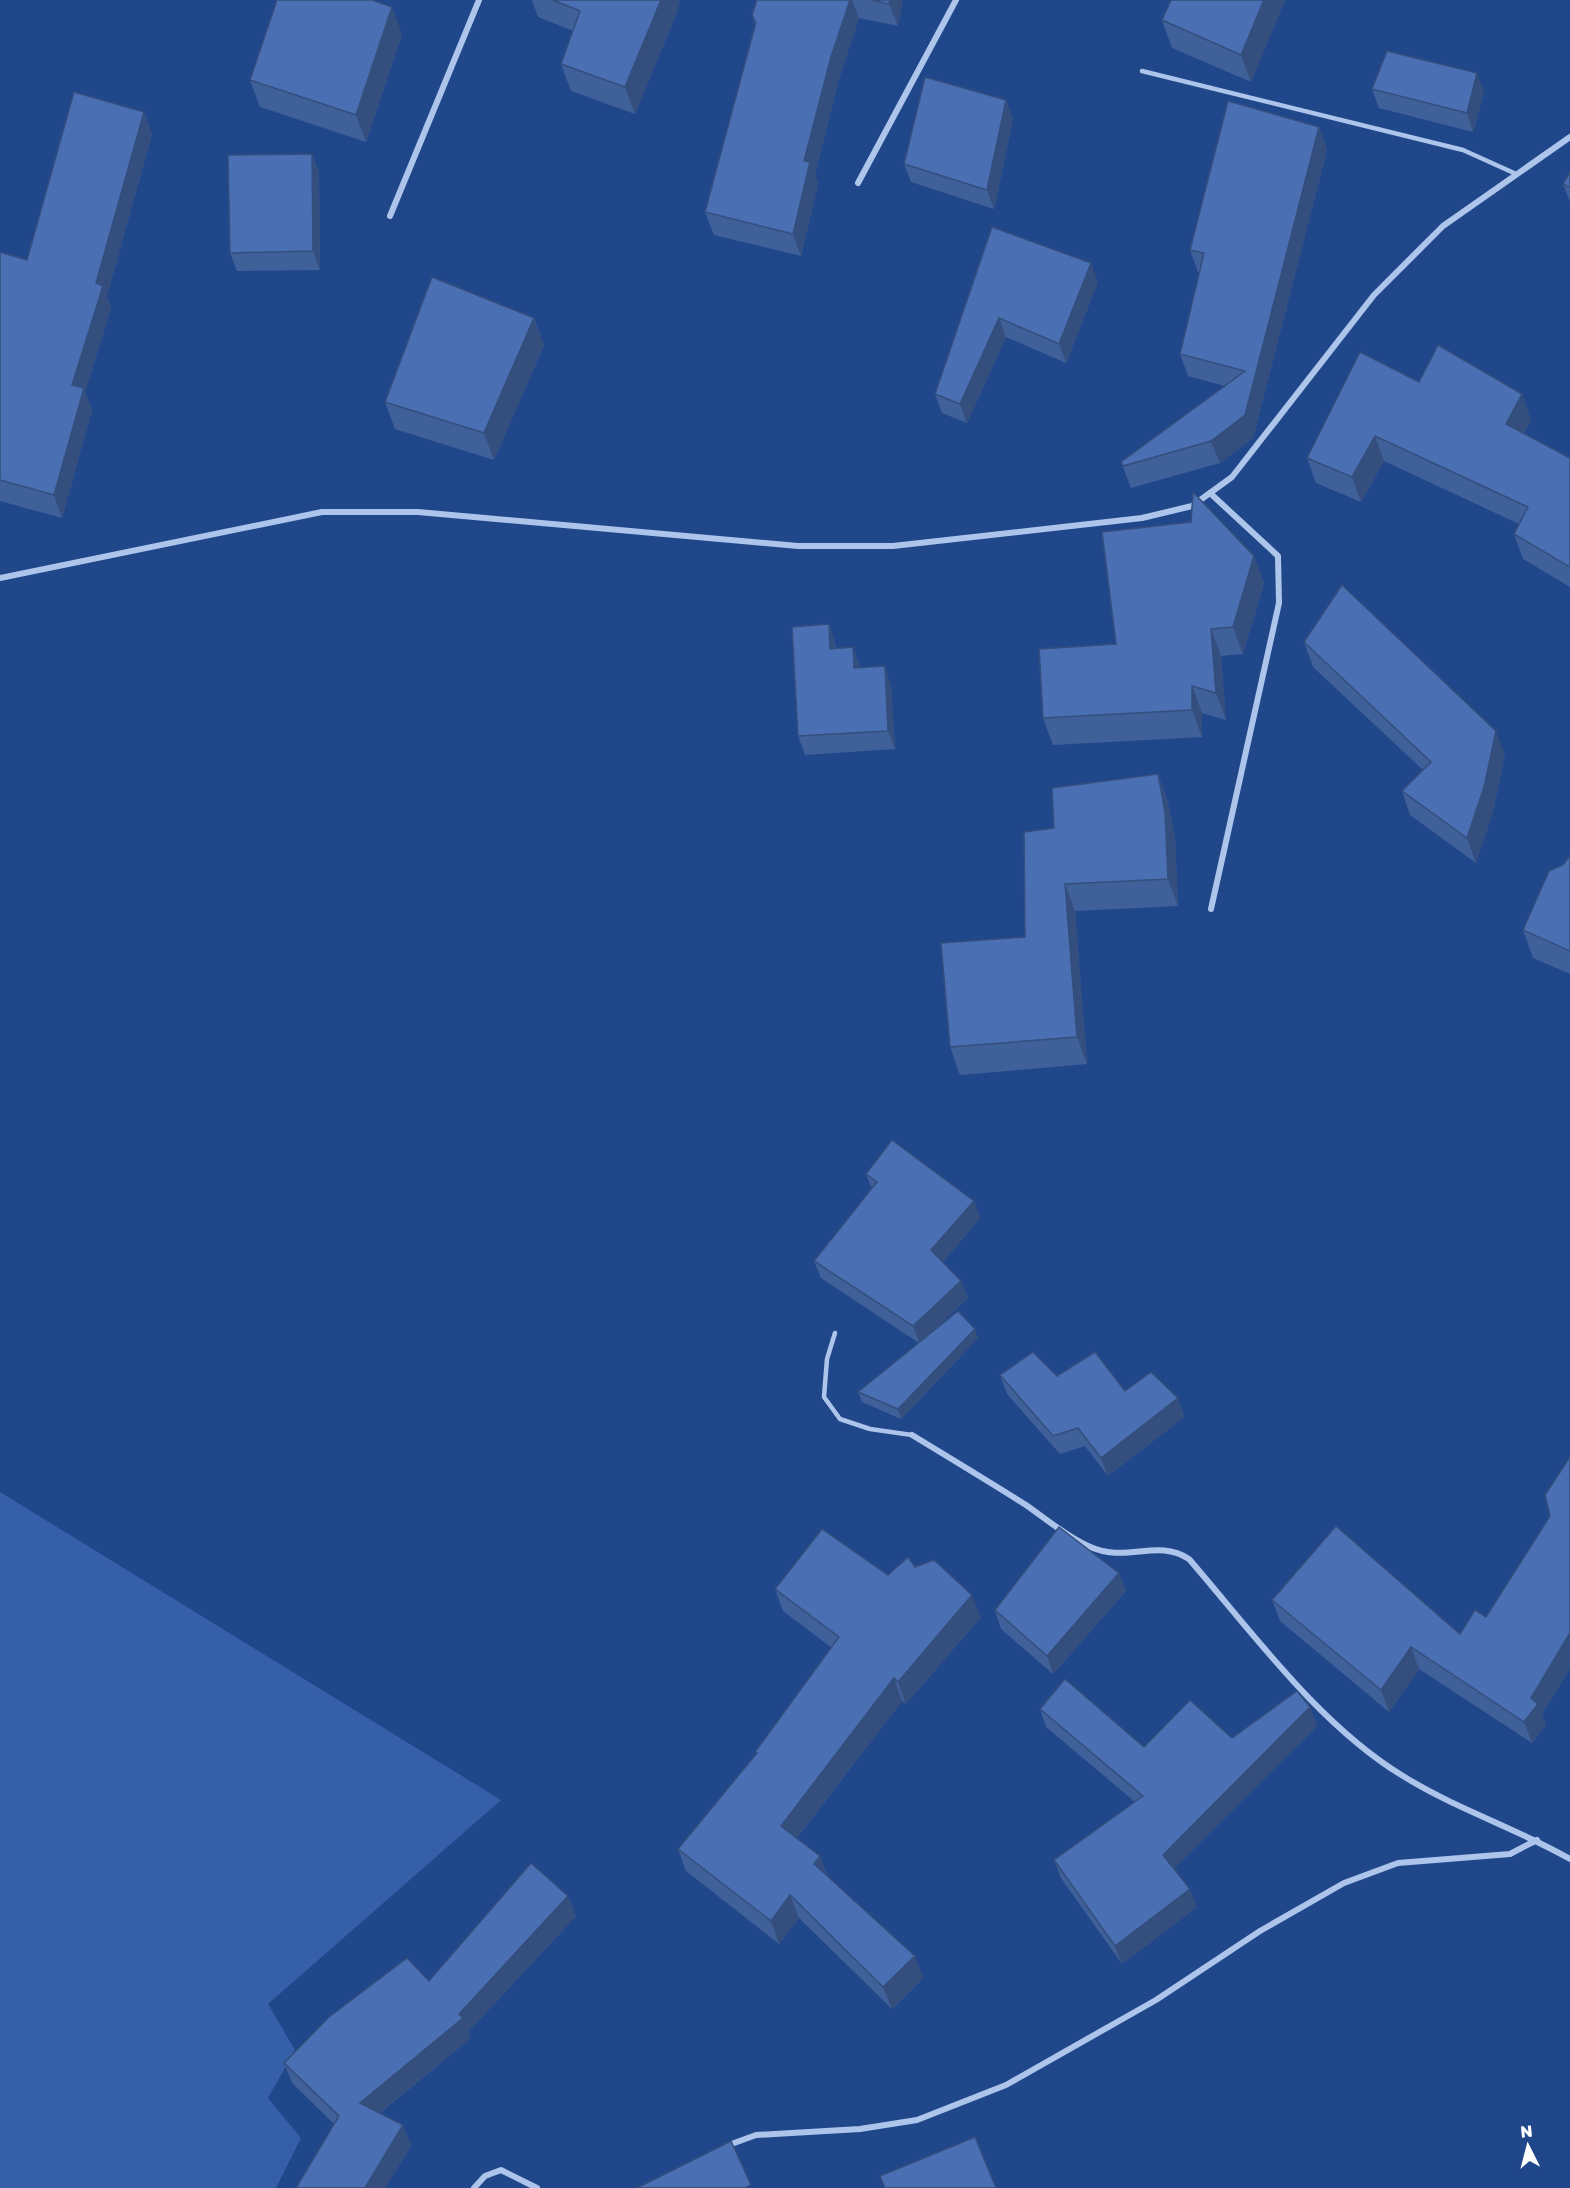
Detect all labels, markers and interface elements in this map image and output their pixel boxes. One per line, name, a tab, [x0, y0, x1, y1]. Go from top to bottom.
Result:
north arrow	[1498, 2116, 1558, 2176]
text: N	[1519, 2121, 1534, 2142]

